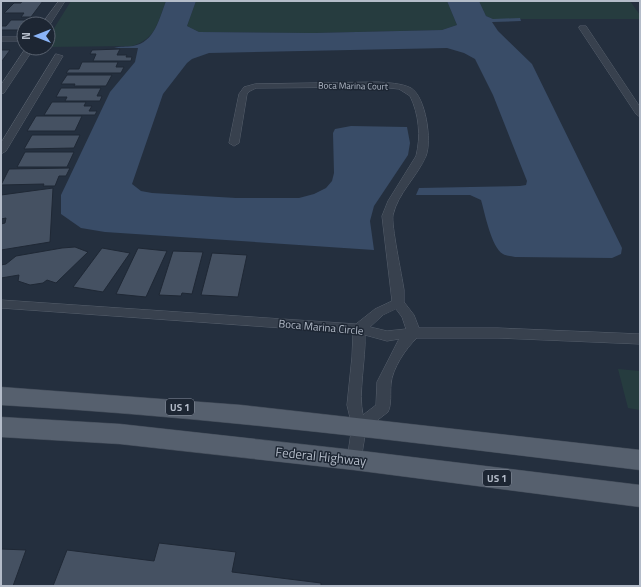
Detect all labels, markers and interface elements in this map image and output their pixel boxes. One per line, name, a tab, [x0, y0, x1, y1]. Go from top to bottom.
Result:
north arrow	[16, 16, 56, 56]
text: N	[18, 32, 34, 40]
street label: Boca Marina Court	[318, 78, 389, 93]
street label: Boca Marina Circle	[278, 315, 365, 339]
road number: US 1	[166, 399, 194, 415]
street label: Federal Highway	[275, 441, 367, 471]
road number: US 1	[483, 470, 511, 486]

